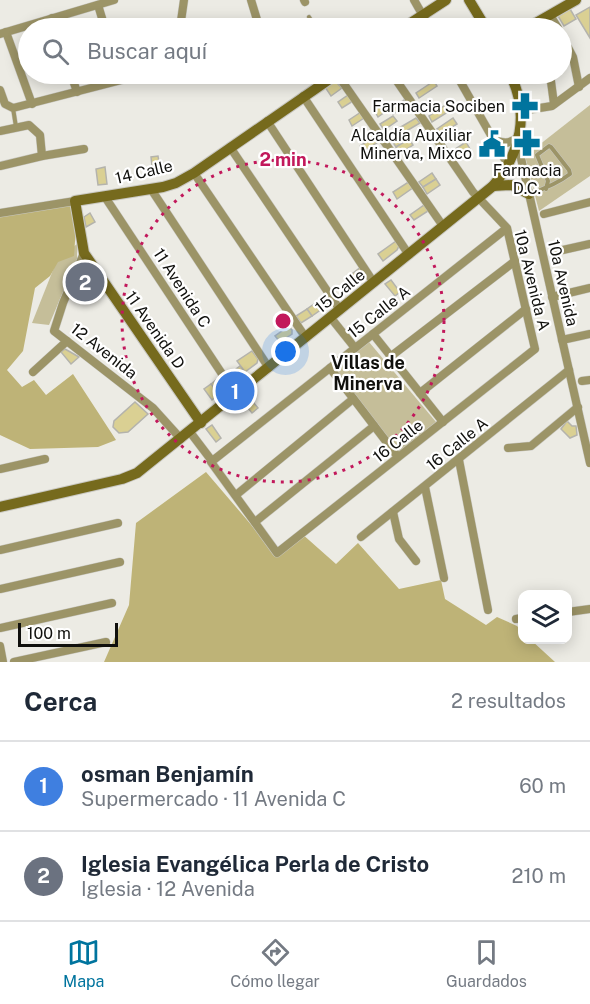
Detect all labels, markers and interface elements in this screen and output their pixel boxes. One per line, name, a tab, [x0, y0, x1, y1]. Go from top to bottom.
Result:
search box	[18, 18, 572, 84]
icon: search	[39, 35, 72, 68]
text: Buscar aquí	[87, 38, 207, 64]
pharmacy icon: Farmacia Sociben	[510, 91, 540, 121]
place label: Farmacia Sociben	[372, 97, 505, 116]
place label: Alcaldía Auxiliar Minerva, Mixco	[351, 126, 472, 163]
pharmacy icon: Farmacia D.C.	[512, 128, 542, 158]
public building icon: Alcaldía Auxiliar Minerva, Mixco	[477, 129, 507, 159]
text: 2 min	[259, 149, 307, 170]
street label: 14 Calle	[113, 156, 175, 188]
place label: Farmacia D.C.	[493, 161, 561, 198]
street label: 10a Avenida A	[510, 228, 554, 332]
street label: 10a Avenida	[544, 238, 582, 328]
street label: 11 Avenida C	[149, 245, 215, 331]
pin: 2	[66, 260, 104, 304]
street label: 15 Calle	[311, 265, 369, 317]
street label: 15 Calle A	[344, 282, 414, 342]
street label: 11 Avenida D	[121, 287, 189, 373]
centre of rings	[273, 311, 293, 331]
street label: 12 Avenida	[67, 319, 141, 383]
your location	[271, 337, 300, 366]
district label: Villas de Minerva	[331, 352, 405, 394]
pin: 1	[216, 368, 254, 414]
street label: 16 Calle A	[423, 414, 491, 474]
street label: 16 Calle	[369, 416, 427, 466]
map controls	[518, 590, 572, 644]
button: layers	[518, 590, 572, 644]
scale bar	[18, 620, 118, 648]
text: 100 m	[27, 624, 71, 643]
text: Cerca	[24, 686, 97, 717]
text: 2 resultados	[451, 689, 566, 713]
text: osman Benjamín	[81, 761, 254, 787]
text: 1	[39, 774, 48, 798]
text: 60 m	[519, 774, 566, 798]
text: Supermercado · 11 Avenida C	[81, 787, 346, 811]
text: Iglesia Evangélica Perla de Cristo	[81, 851, 429, 877]
text: 2	[37, 864, 50, 888]
text: 210 m	[512, 864, 566, 888]
text: Iglesia · 12 Avenida	[81, 877, 255, 901]
tab: Mapa	[63, 936, 104, 991]
tab: Cómo llegar	[230, 936, 320, 991]
tab: Guardados	[446, 936, 527, 991]

